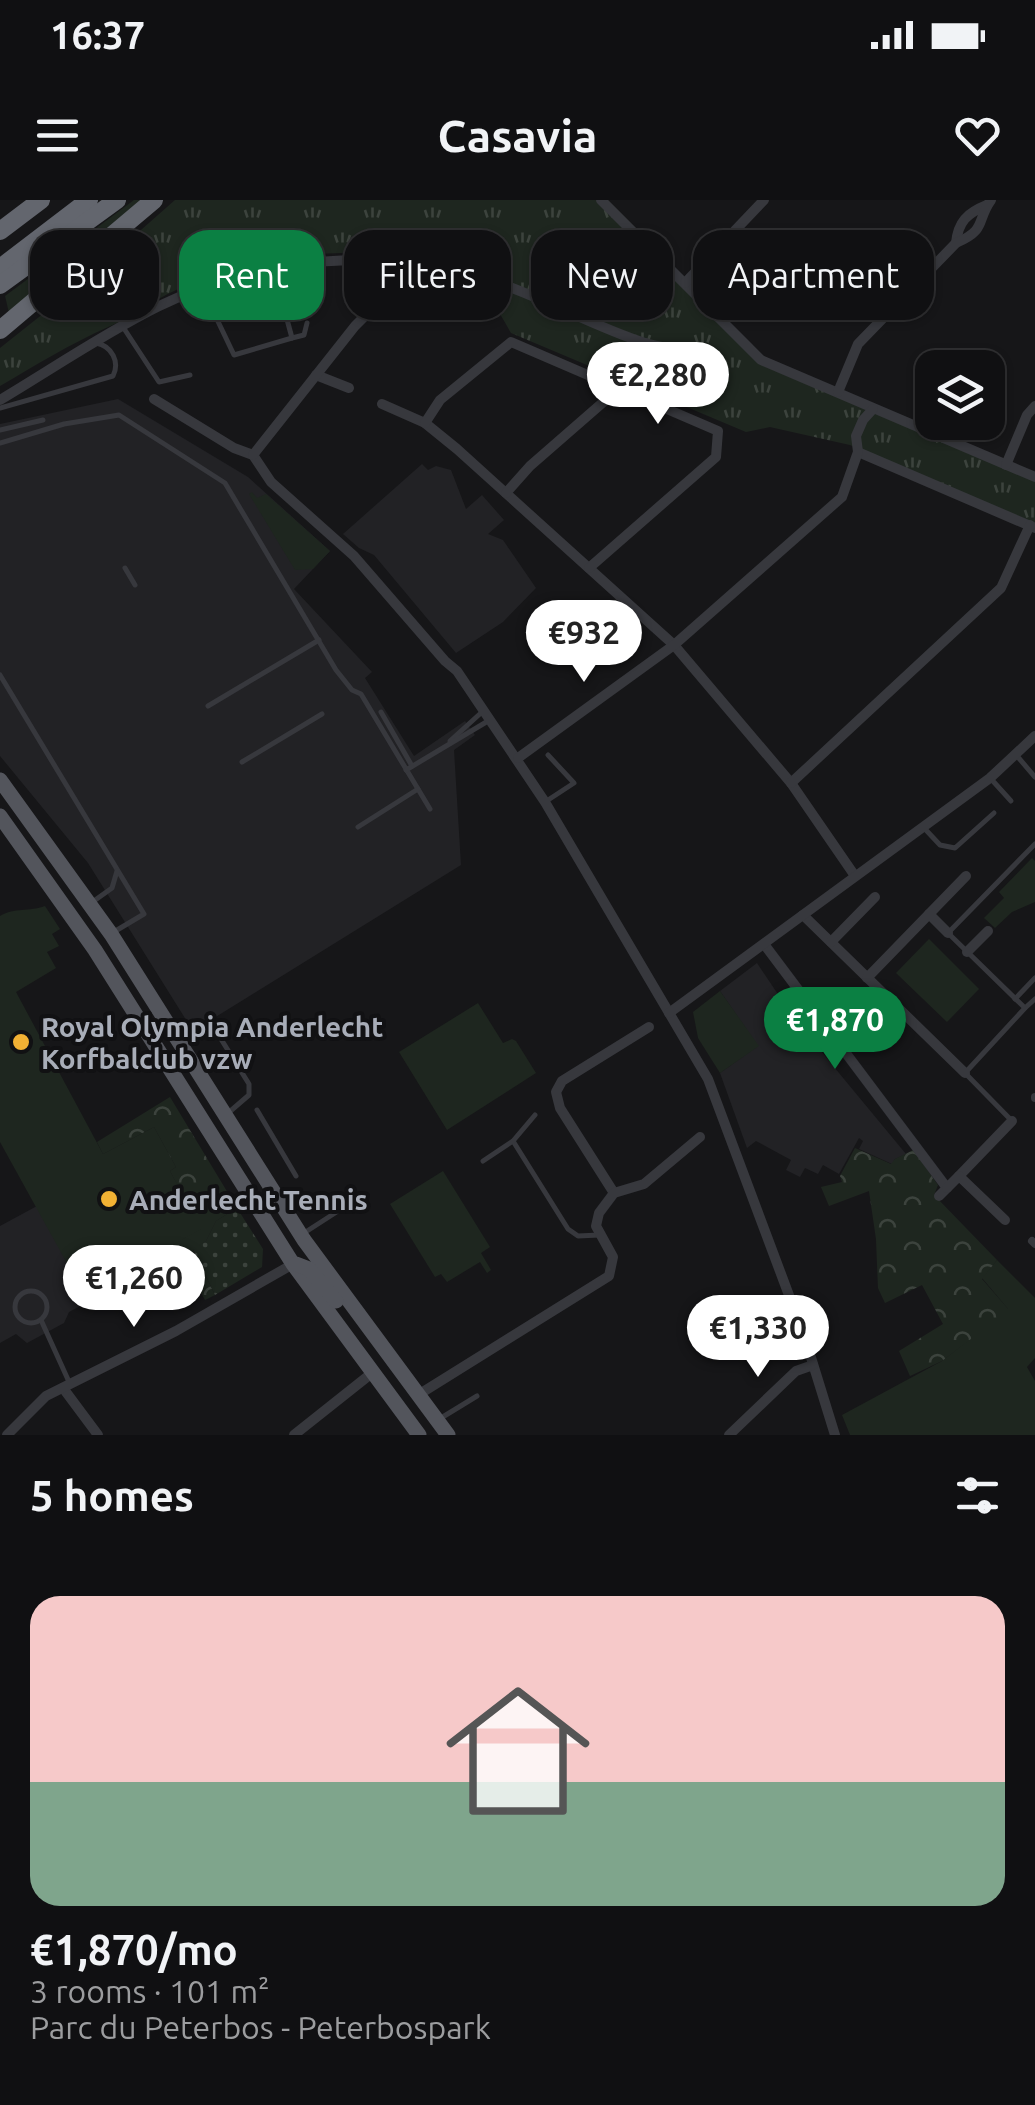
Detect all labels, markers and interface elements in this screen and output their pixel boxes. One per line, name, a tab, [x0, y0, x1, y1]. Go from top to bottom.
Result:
text: 16:37	[50, 14, 145, 56]
icon: menu	[30, 108, 85, 163]
icon: heart	[950, 108, 1005, 163]
text: Casavia	[438, 110, 597, 161]
chip: Buy	[30, 230, 159, 320]
chip: Rent	[179, 230, 324, 320]
chip: Filters	[344, 230, 511, 320]
chip: New	[531, 230, 673, 320]
chip: Apartment	[693, 230, 934, 320]
pin: €2,280	[577, 342, 739, 427]
map controls	[915, 350, 1005, 440]
button: layers	[915, 350, 1005, 440]
text: €2,280	[609, 356, 707, 392]
pin: €932	[525, 600, 643, 685]
text: €932	[548, 614, 620, 650]
pin: €1,870	[754, 987, 916, 1072]
text: €1,870	[786, 1001, 884, 1037]
place label: Royal Olympia Anderlecht Korfbalclub vzw	[41, 1011, 383, 1074]
marker: Royal Olympia Anderlecht Korfbalclub vzw	[10, 1031, 32, 1053]
place label: Anderlecht Tennis	[129, 1184, 368, 1215]
marker: Anderlecht Tennis	[98, 1188, 120, 1210]
pin: €1,260	[53, 1245, 215, 1330]
text: €1,260	[85, 1259, 183, 1295]
pin: €1,330	[677, 1295, 839, 1380]
text: €1,330	[709, 1309, 807, 1345]
icon: filters	[950, 1468, 1005, 1523]
text: 5 homes	[30, 1472, 194, 1519]
icon: home	[428, 1661, 608, 1841]
text: €1,870/mo	[30, 1926, 238, 1973]
text: 3 rooms · 101 m²	[30, 1973, 270, 2009]
text: Parc du Peterbos - Peterbospark	[30, 2009, 491, 2045]

